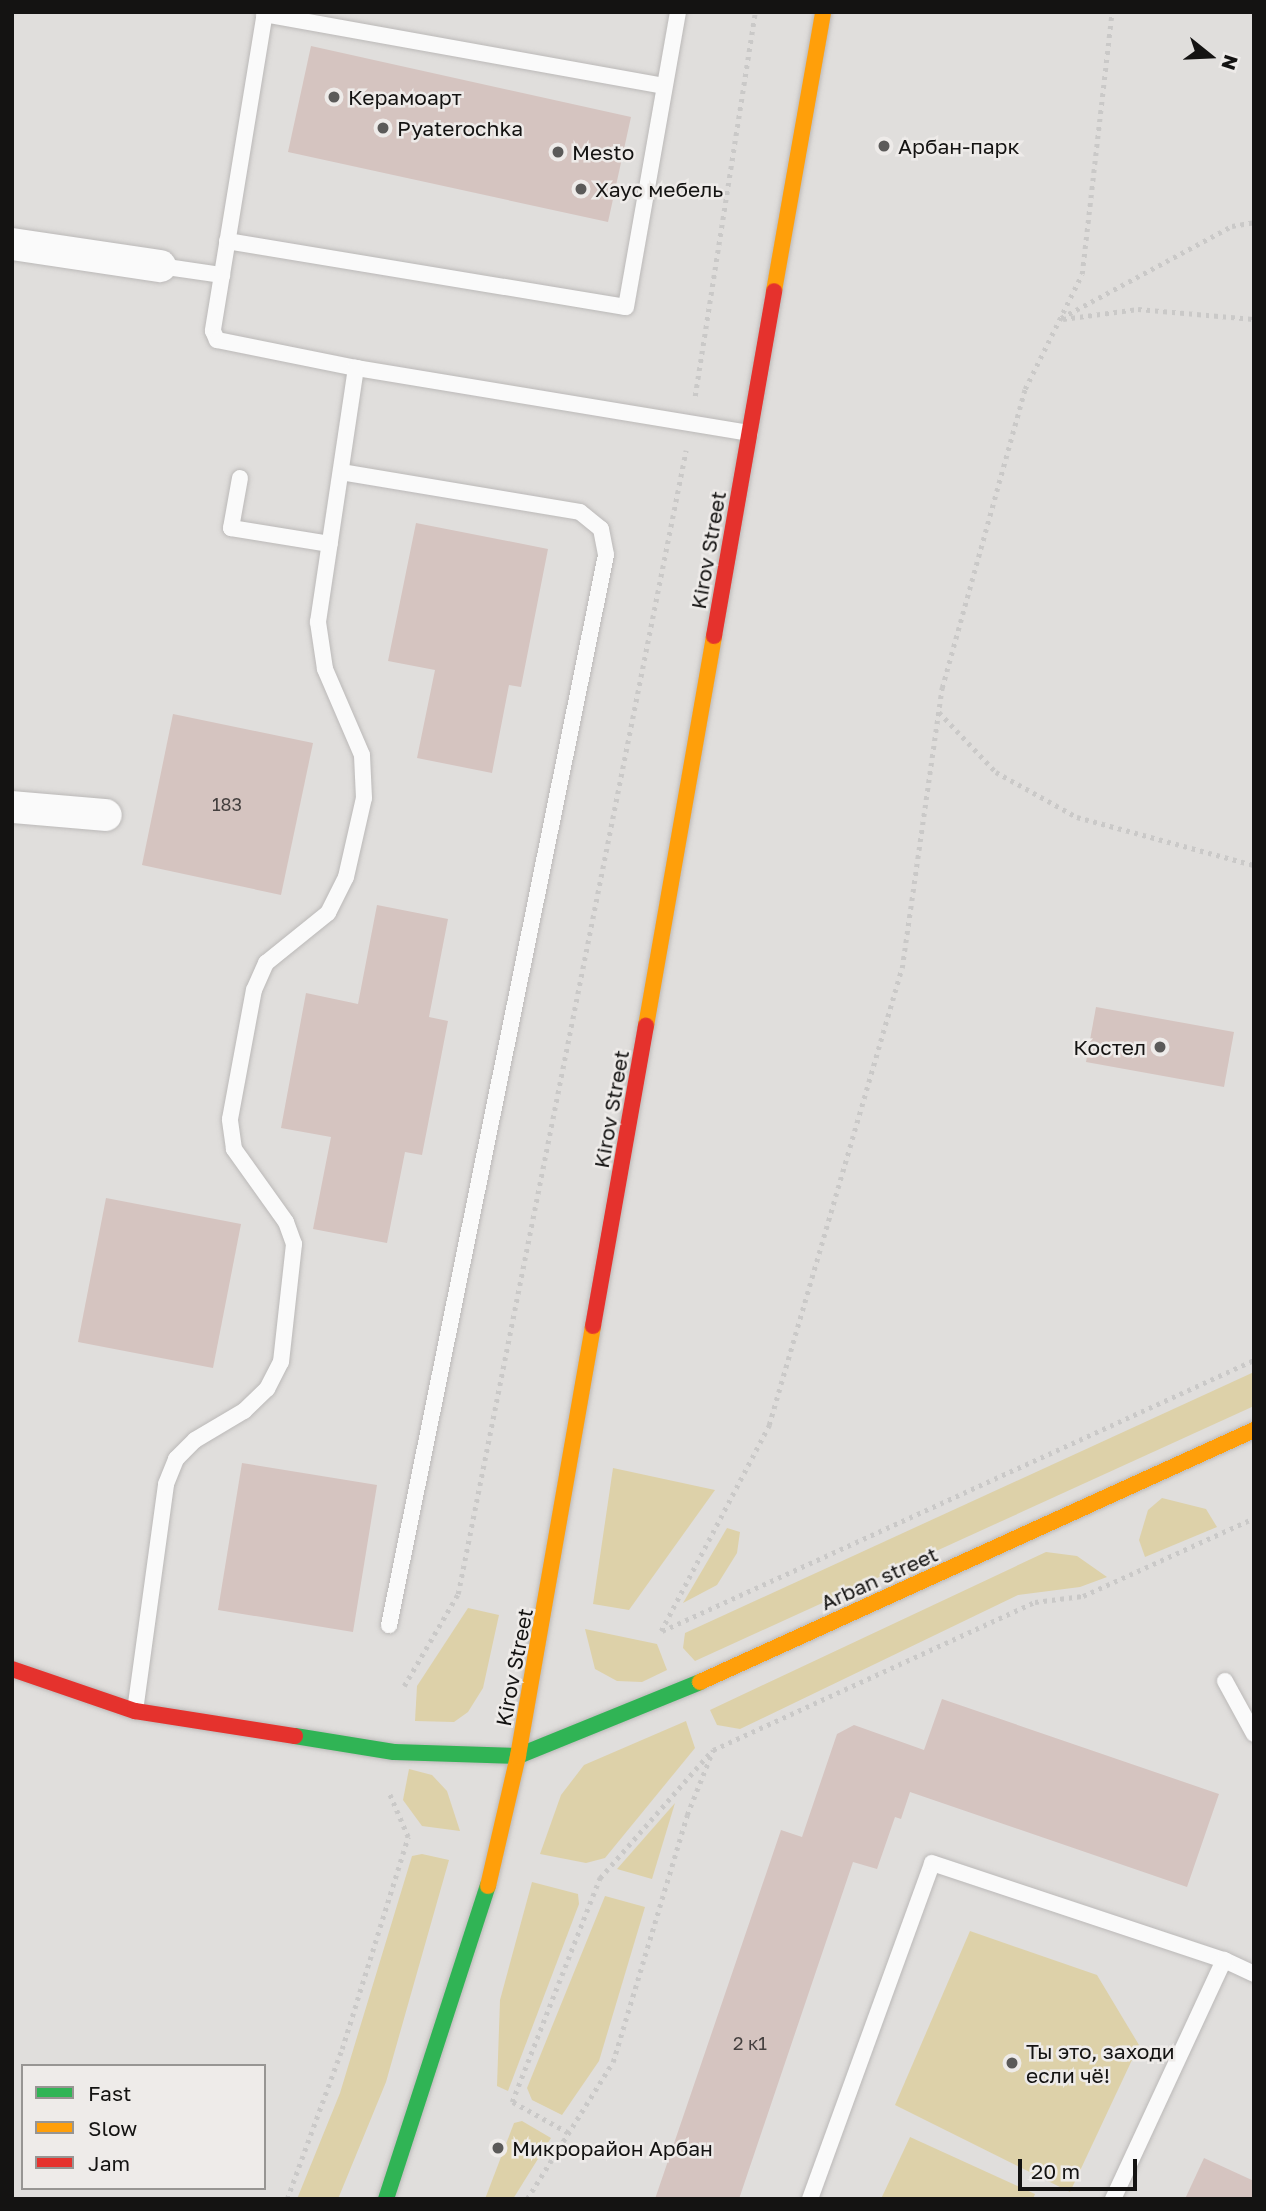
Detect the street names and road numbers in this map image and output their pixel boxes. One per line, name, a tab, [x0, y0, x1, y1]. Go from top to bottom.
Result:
street label: Kirov Street	[685, 489, 731, 611]
street label: Kirov Street	[588, 1048, 634, 1170]
street label: Arban street	[817, 1541, 941, 1615]
street label: Kirov Street	[490, 1606, 538, 1728]

